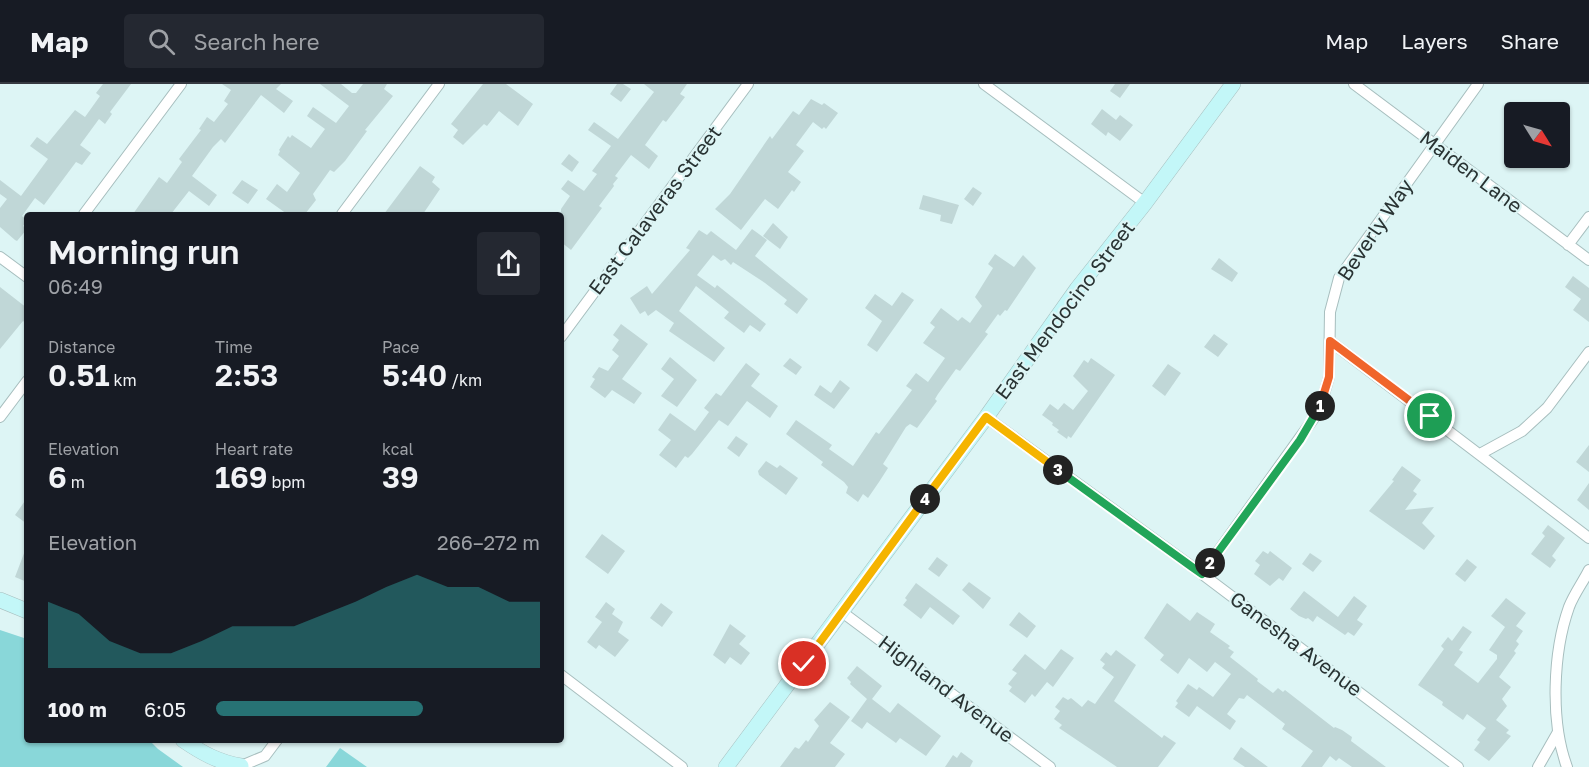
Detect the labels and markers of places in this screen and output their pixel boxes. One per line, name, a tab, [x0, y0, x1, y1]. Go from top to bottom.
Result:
pin	[1404, 390, 1455, 441]
pin: 1	[1305, 391, 1335, 421]
pin: 3	[1043, 455, 1073, 485]
pin: 4	[910, 484, 940, 514]
pin: 2	[1195, 548, 1225, 578]
pin	[778, 638, 829, 689]

